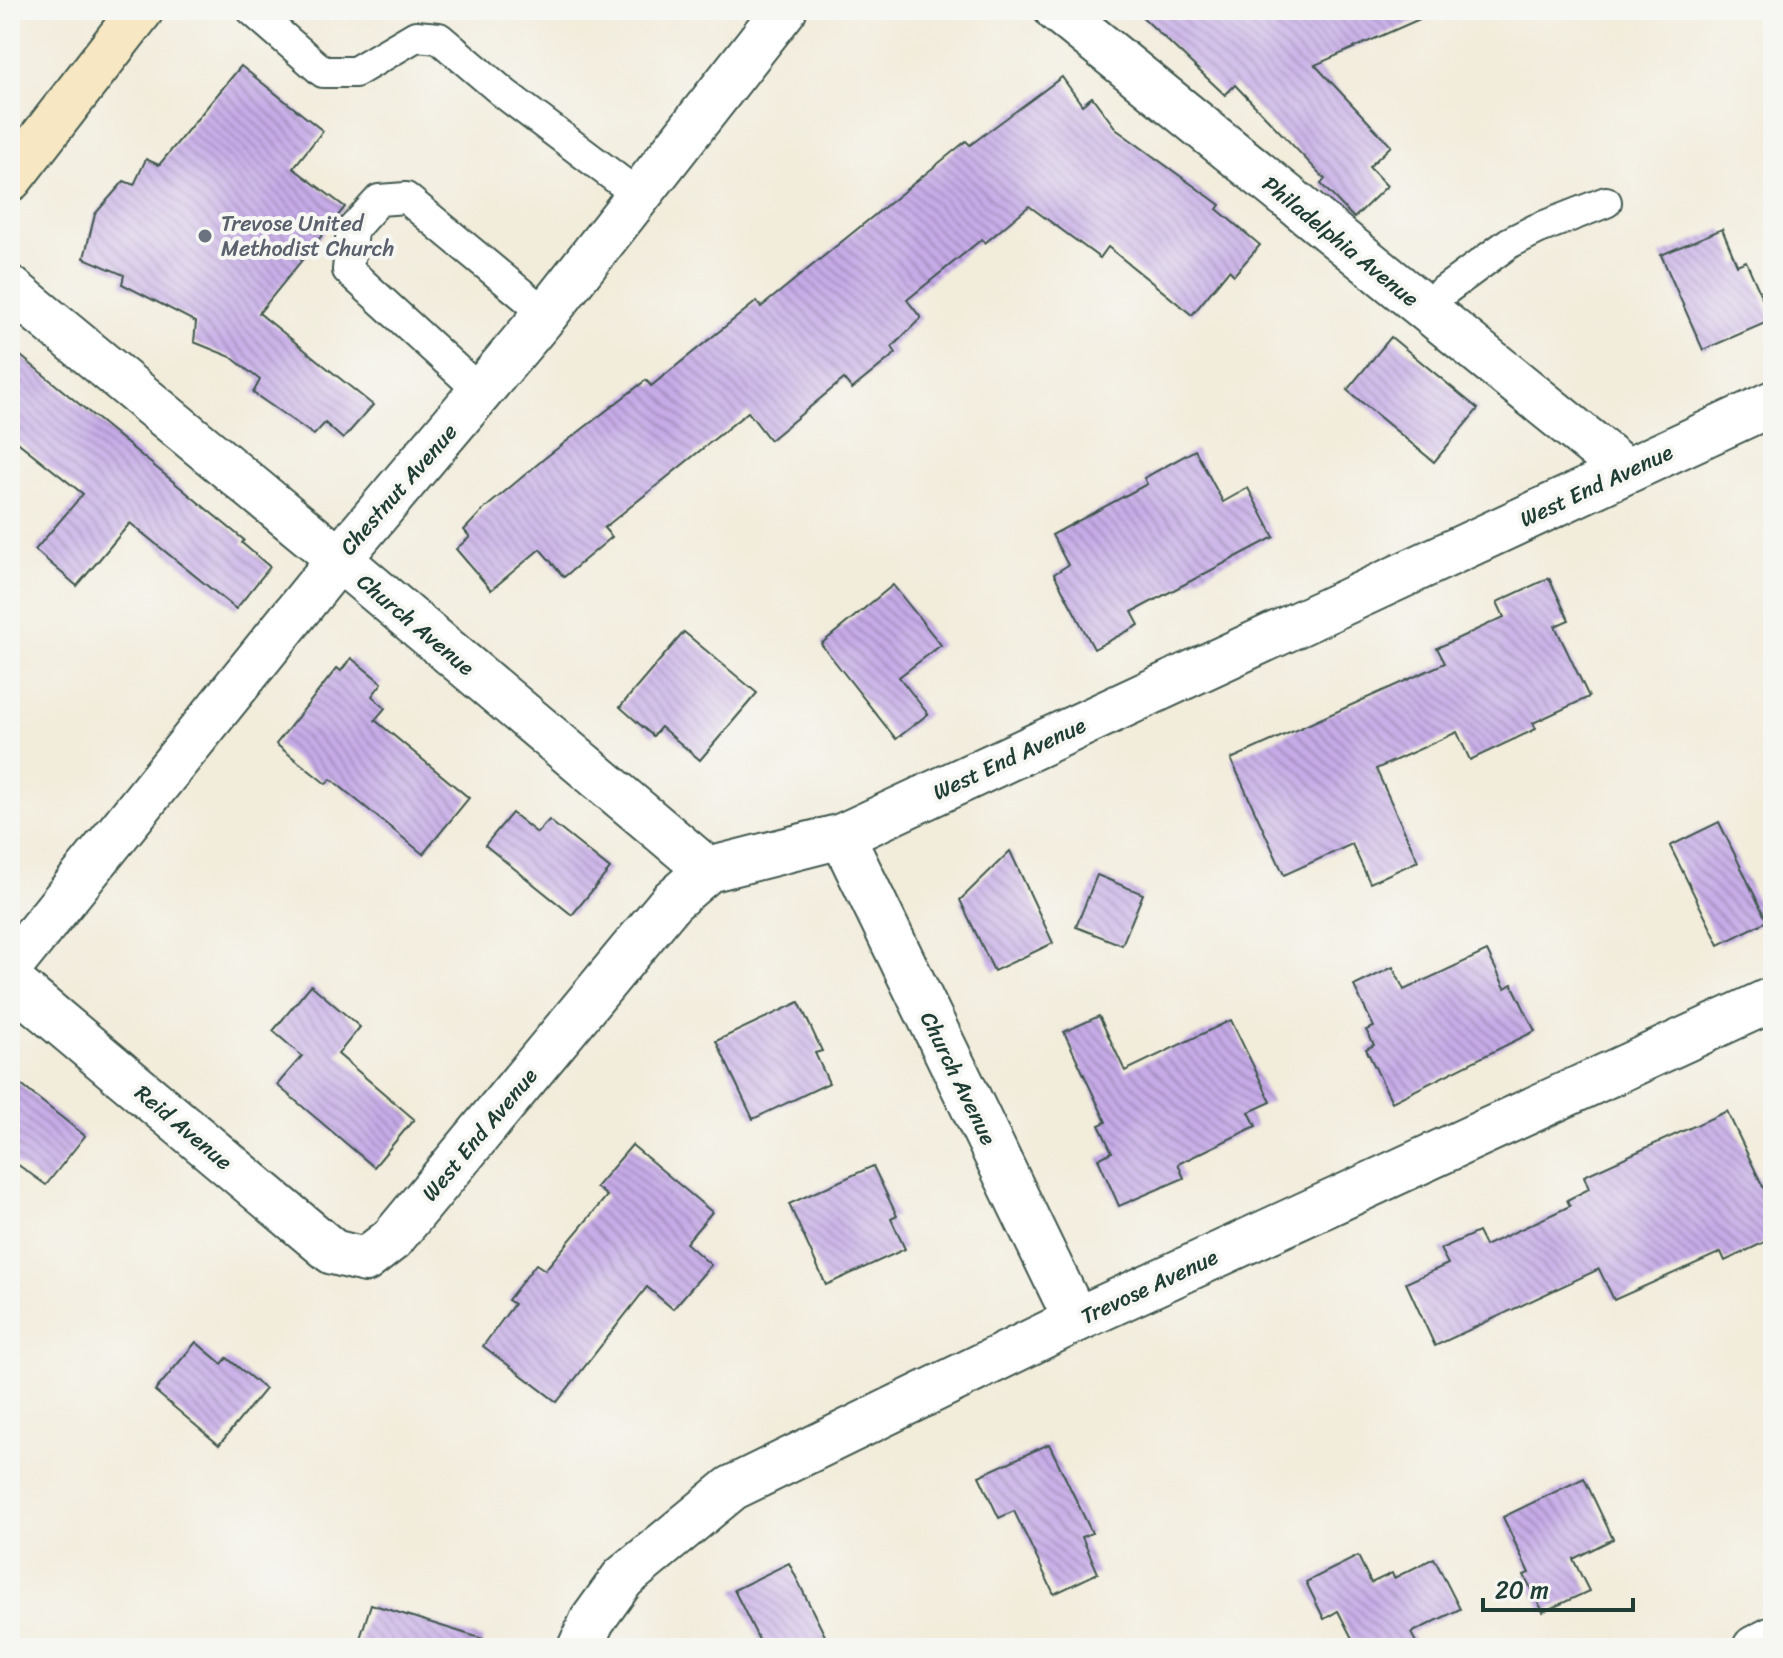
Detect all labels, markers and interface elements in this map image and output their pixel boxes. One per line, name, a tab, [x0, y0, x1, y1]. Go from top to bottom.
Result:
street label: Philadelphia Avenue	[1253, 166, 1428, 317]
place label: Trevose United Methodist Church	[221, 204, 394, 268]
marker: Trevose United Methodist Church	[196, 227, 214, 245]
street label: Chestnut Avenue	[330, 414, 467, 564]
street label: West End Avenue	[1513, 433, 1680, 538]
street label: Church Avenue	[348, 563, 484, 686]
street label: West End Avenue	[926, 706, 1093, 811]
street label: Church Avenue	[909, 1005, 1008, 1152]
street label: West End Avenue	[411, 1058, 548, 1210]
street label: Reid Avenue	[126, 1074, 242, 1180]
street label: Trevose Avenue	[1074, 1237, 1225, 1335]
scale bar	[1483, 1562, 1633, 1612]
text: 20 m	[1495, 1569, 1549, 1611]

